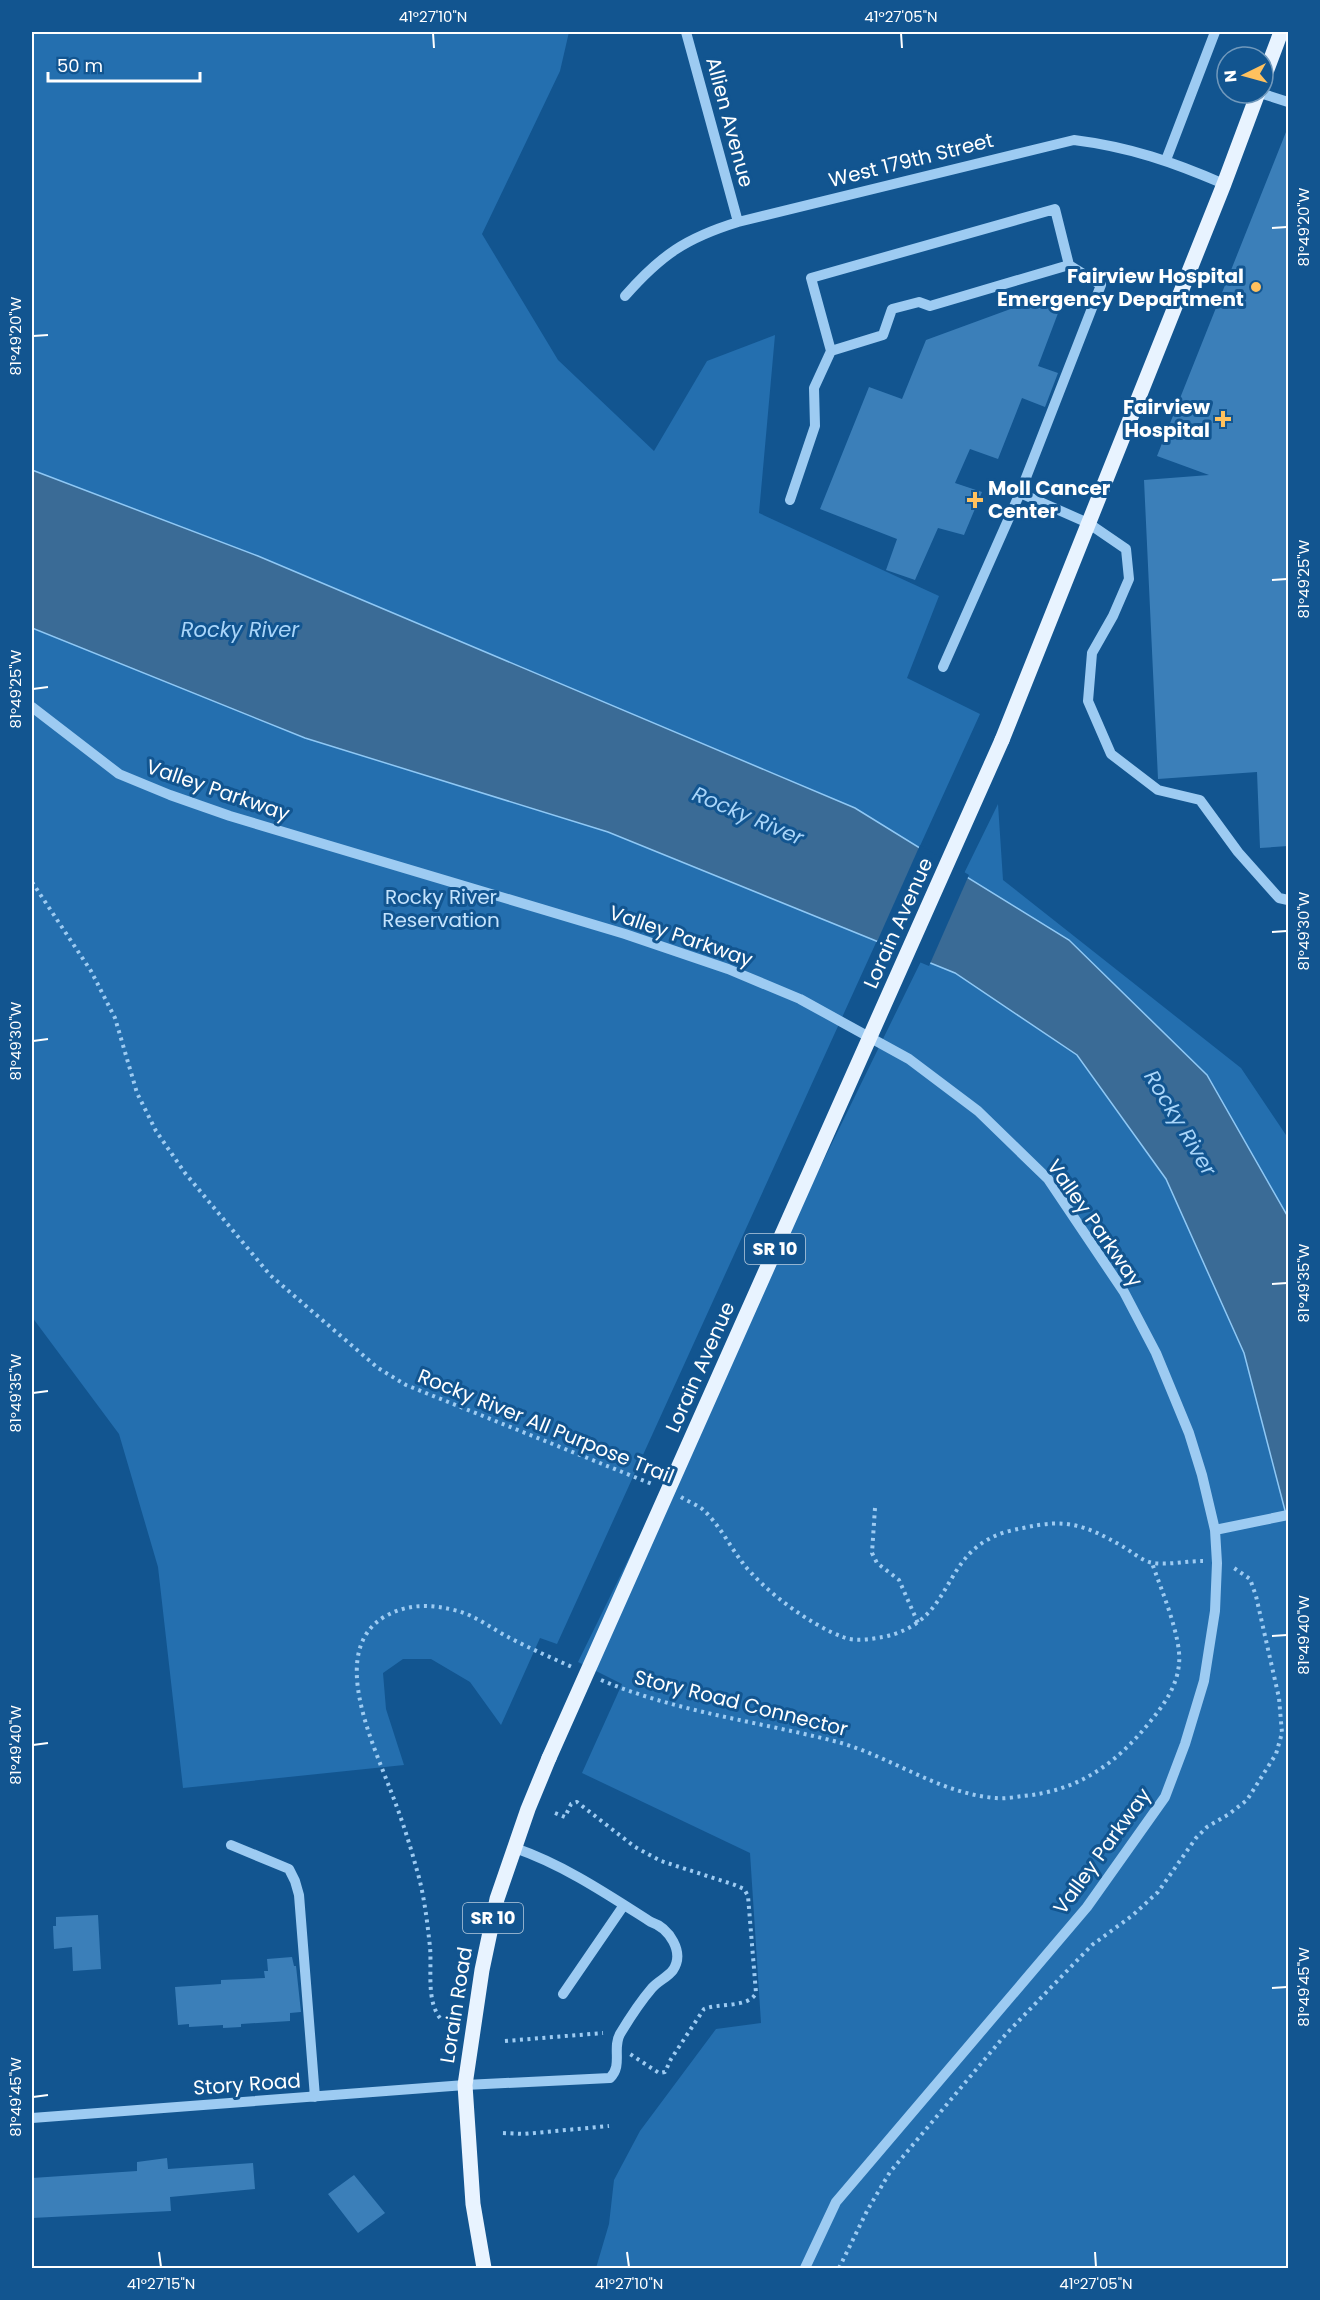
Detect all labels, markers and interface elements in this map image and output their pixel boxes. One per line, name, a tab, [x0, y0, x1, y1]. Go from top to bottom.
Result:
text: 41°27'10"N	[399, 6, 467, 27]
text: 41°27'05"N	[864, 6, 938, 27]
scale bar	[48, 45, 200, 83]
north arrow	[1215, 45, 1275, 105]
text: 50 m	[57, 53, 103, 78]
street label: Allien Avenue	[699, 54, 761, 190]
text: N	[1219, 69, 1243, 83]
street label: West 179th Street	[826, 126, 996, 194]
text: 81°49'20"W	[1293, 187, 1314, 266]
place label: Fairview Hospital Emergency Department	[997, 262, 1244, 313]
marker: Fairview Hospital Emergency Department	[1249, 280, 1263, 294]
text: 81°49'20"W	[5, 296, 26, 375]
place label: Fairview Hospital	[1123, 393, 1211, 444]
marker: Fairview Hospital	[1214, 410, 1232, 428]
place label: Moll Cancer Center	[988, 474, 1111, 525]
marker: Moll Cancer Center	[966, 491, 984, 509]
text: 81°49'25"W	[1293, 539, 1314, 618]
water label: Rocky River	[181, 615, 300, 644]
text: 81°49'25"W	[5, 649, 26, 728]
street label: Valley Parkway	[143, 752, 293, 828]
water label: Rocky River	[688, 779, 809, 852]
street label: Lorain Avenue	[857, 853, 939, 993]
park label: Rocky River Reservation	[382, 883, 500, 934]
text: 81°49'30"W	[1293, 891, 1314, 970]
street label: Valley Parkway	[606, 898, 756, 974]
text: 81°49'30"W	[5, 1001, 26, 1080]
water label: Rocky River	[1138, 1065, 1224, 1182]
street label: Valley Parkway	[1041, 1154, 1149, 1292]
road number: SR 10	[745, 1234, 805, 1264]
text: 81°49'35"W	[1293, 1243, 1314, 1322]
street label: Lorain Avenue	[659, 1297, 741, 1437]
text: 81°49'35"W	[5, 1353, 26, 1432]
street label: Rocky River All Purpose Trail	[414, 1362, 678, 1490]
text: 81°49'40"W	[1293, 1595, 1314, 1675]
street label: Story Road Connector	[631, 1663, 851, 1743]
text: 81°49'40"W	[5, 1705, 26, 1785]
street label: Valley Parkway	[1047, 1782, 1157, 1920]
road number: SR 10	[463, 1903, 523, 1933]
street label: Lorain Road	[433, 1945, 479, 2065]
text: 81°49'45"W	[1293, 1947, 1314, 2027]
text: 81°49'45"W	[5, 2057, 26, 2137]
street label: Story Road	[192, 2066, 302, 2102]
text: 41°27'15"N	[127, 2273, 195, 2294]
text: 41°27'10"N	[595, 2273, 663, 2294]
text: 41°27'05"N	[1059, 2273, 1133, 2294]

